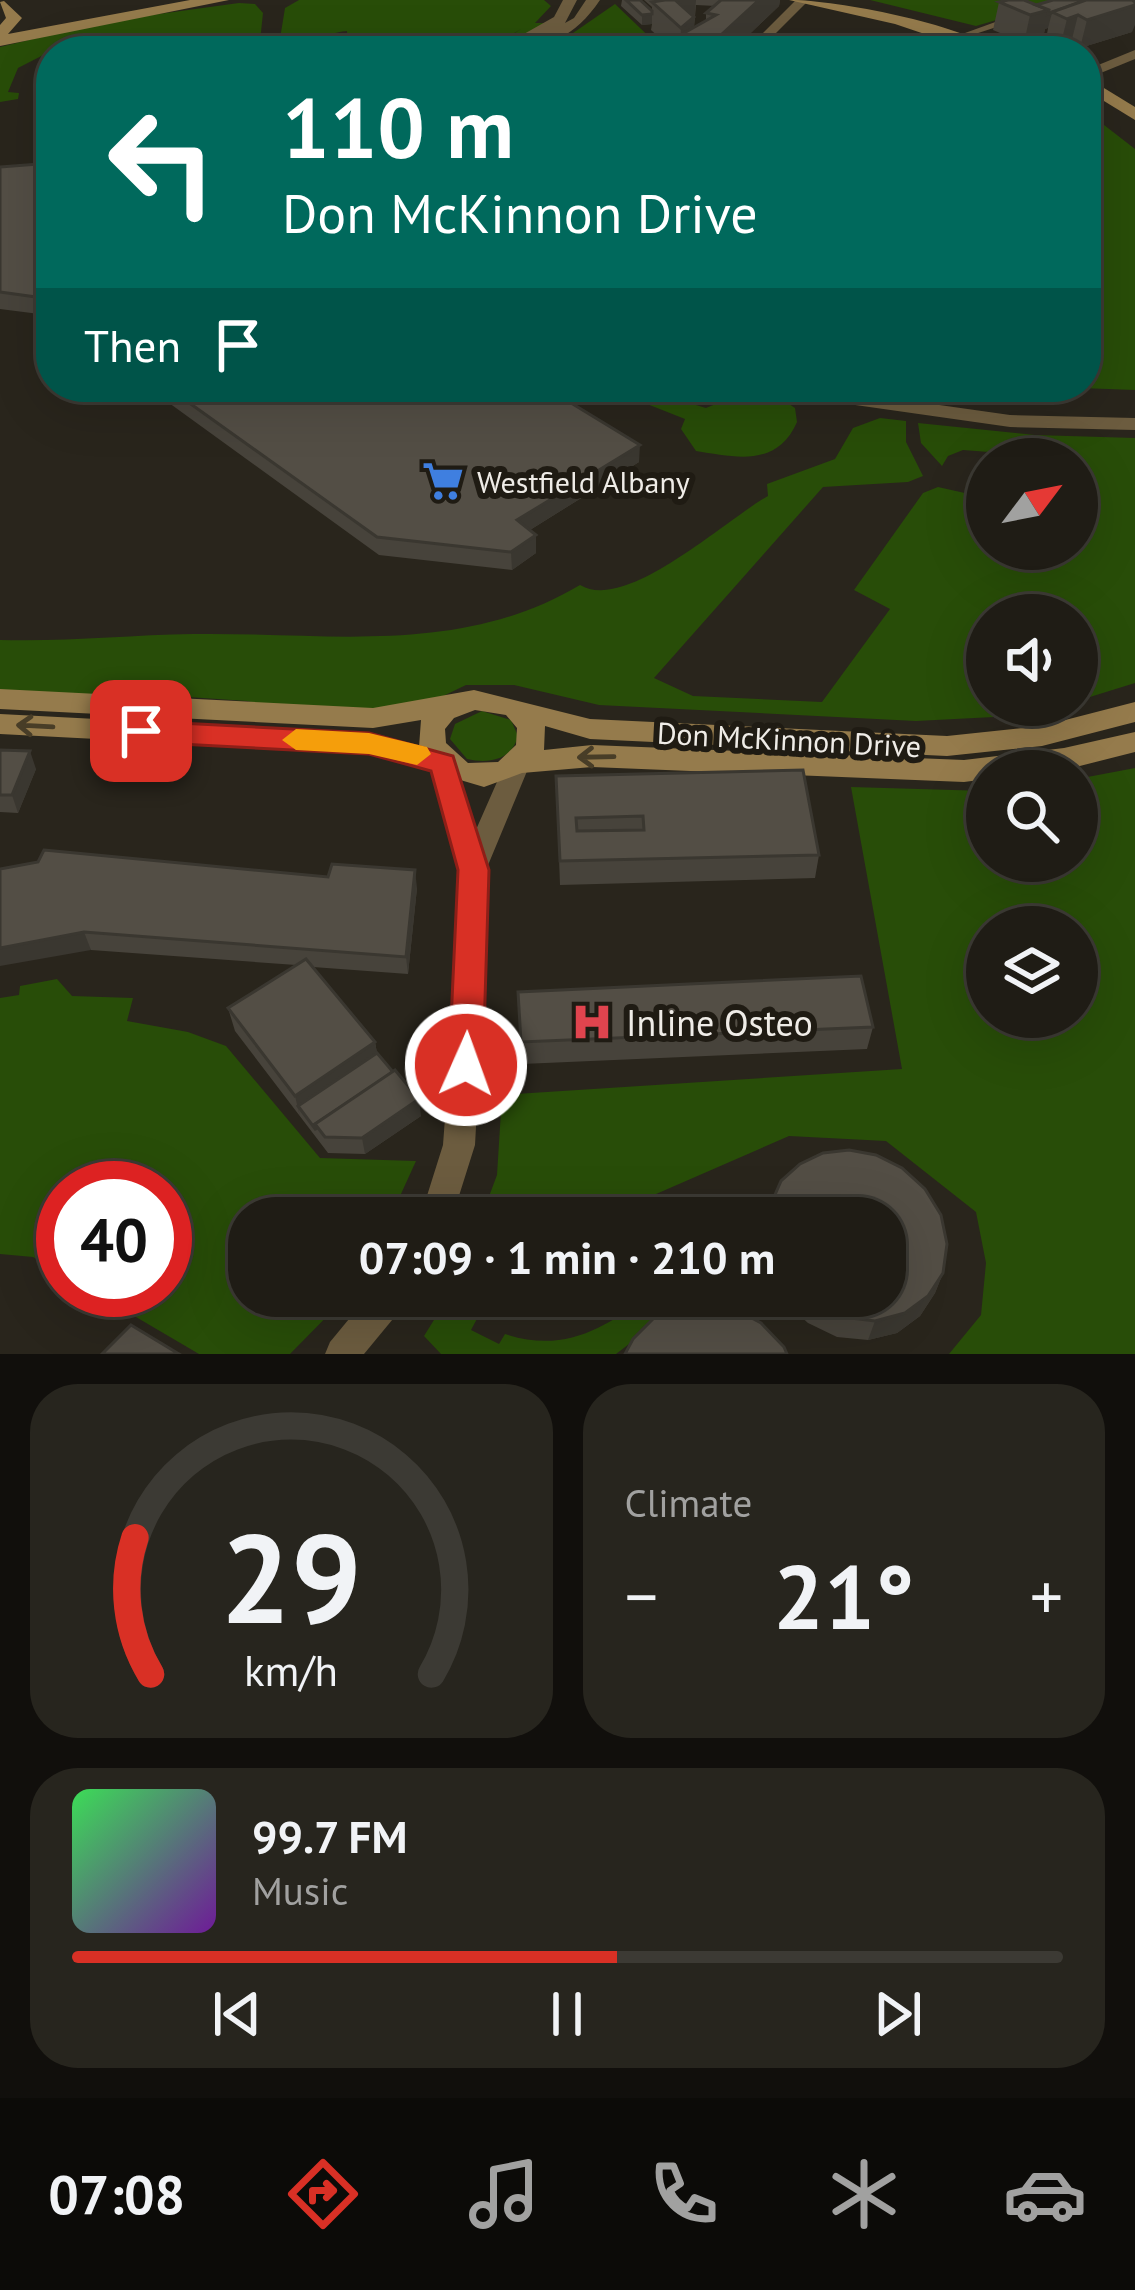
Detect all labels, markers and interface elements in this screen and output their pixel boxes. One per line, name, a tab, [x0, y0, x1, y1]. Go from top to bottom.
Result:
text: 110 m	[282, 72, 514, 181]
icon: left	[84, 84, 240, 240]
text: Don McKinnon Drive	[282, 178, 758, 248]
icon: arrive	[205, 312, 271, 378]
text: Then	[84, 316, 181, 374]
north arrow	[966, 438, 1098, 570]
map controls	[966, 438, 1098, 1038]
supermarket icon: Westfield Albany	[420, 458, 466, 504]
place label: Westfield Albany	[477, 462, 690, 501]
button: sound	[966, 594, 1098, 726]
pin	[90, 680, 192, 782]
icon: arrive	[108, 698, 174, 764]
street label: Don McKinnon Drive	[656, 713, 922, 765]
one-way arrow	[16, 714, 55, 737]
one-way arrow	[577, 746, 616, 769]
button: search	[966, 750, 1098, 882]
button: layers	[966, 906, 1098, 1038]
hospital icon: Inline Osteo	[569, 999, 615, 1045]
place label: Inline Osteo	[626, 999, 813, 1046]
position arrow	[403, 1002, 529, 1128]
speed limit sign: 40	[36, 1161, 192, 1317]
text: 07:09 · 1 min · 210 m	[359, 1228, 775, 1286]
text: Climate	[625, 1477, 752, 1528]
text: 29	[220, 1496, 362, 1657]
text: 21°	[773, 1537, 914, 1654]
text: −	[625, 1553, 658, 1638]
text: +	[1030, 1553, 1063, 1638]
text: km/h	[244, 1642, 338, 1698]
text: 99.7 FM	[252, 1807, 407, 1865]
text: Music	[252, 1865, 348, 1916]
icon: previous	[204, 1981, 270, 2047]
icon: pause	[534, 1981, 600, 2047]
icon: next	[865, 1981, 931, 2047]
icon: directions	[281, 2152, 365, 2236]
icon: music	[462, 2152, 546, 2236]
icon: phone	[642, 2152, 726, 2236]
icon: climate	[822, 2152, 906, 2236]
icon: car	[1003, 2152, 1087, 2236]
text: 07:08	[48, 2159, 185, 2229]

